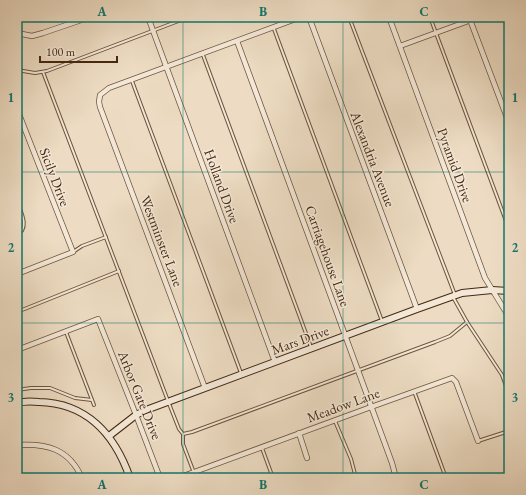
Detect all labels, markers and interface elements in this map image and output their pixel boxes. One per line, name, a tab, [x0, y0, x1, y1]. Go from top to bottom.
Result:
text: A	[96, 3, 107, 20]
text: B	[259, 3, 267, 20]
text: C	[419, 3, 429, 20]
scale bar	[40, 38, 117, 64]
text: 100 m	[46, 44, 76, 60]
text: 1	[8, 89, 15, 106]
text: 1	[512, 89, 519, 106]
street label: Alexandria Avenue	[346, 108, 400, 210]
street label: Pyramid Drive	[433, 125, 477, 205]
street label: Sicily Drive	[36, 145, 75, 209]
street label: Holland Drive	[200, 146, 244, 226]
street label: Westminster Lane	[136, 193, 188, 290]
street label: Carriagehouse Lane	[301, 203, 355, 310]
text: 2	[8, 239, 15, 256]
text: 2	[512, 239, 519, 256]
street label: Mars Drive	[269, 321, 332, 359]
street label: Arbor Gate Drive	[114, 347, 166, 443]
street label: Meadow Lane	[304, 383, 382, 426]
text: 3	[8, 389, 15, 406]
text: 3	[512, 389, 519, 406]
text: A	[96, 476, 107, 493]
text: B	[259, 476, 267, 493]
text: C	[419, 476, 429, 493]

